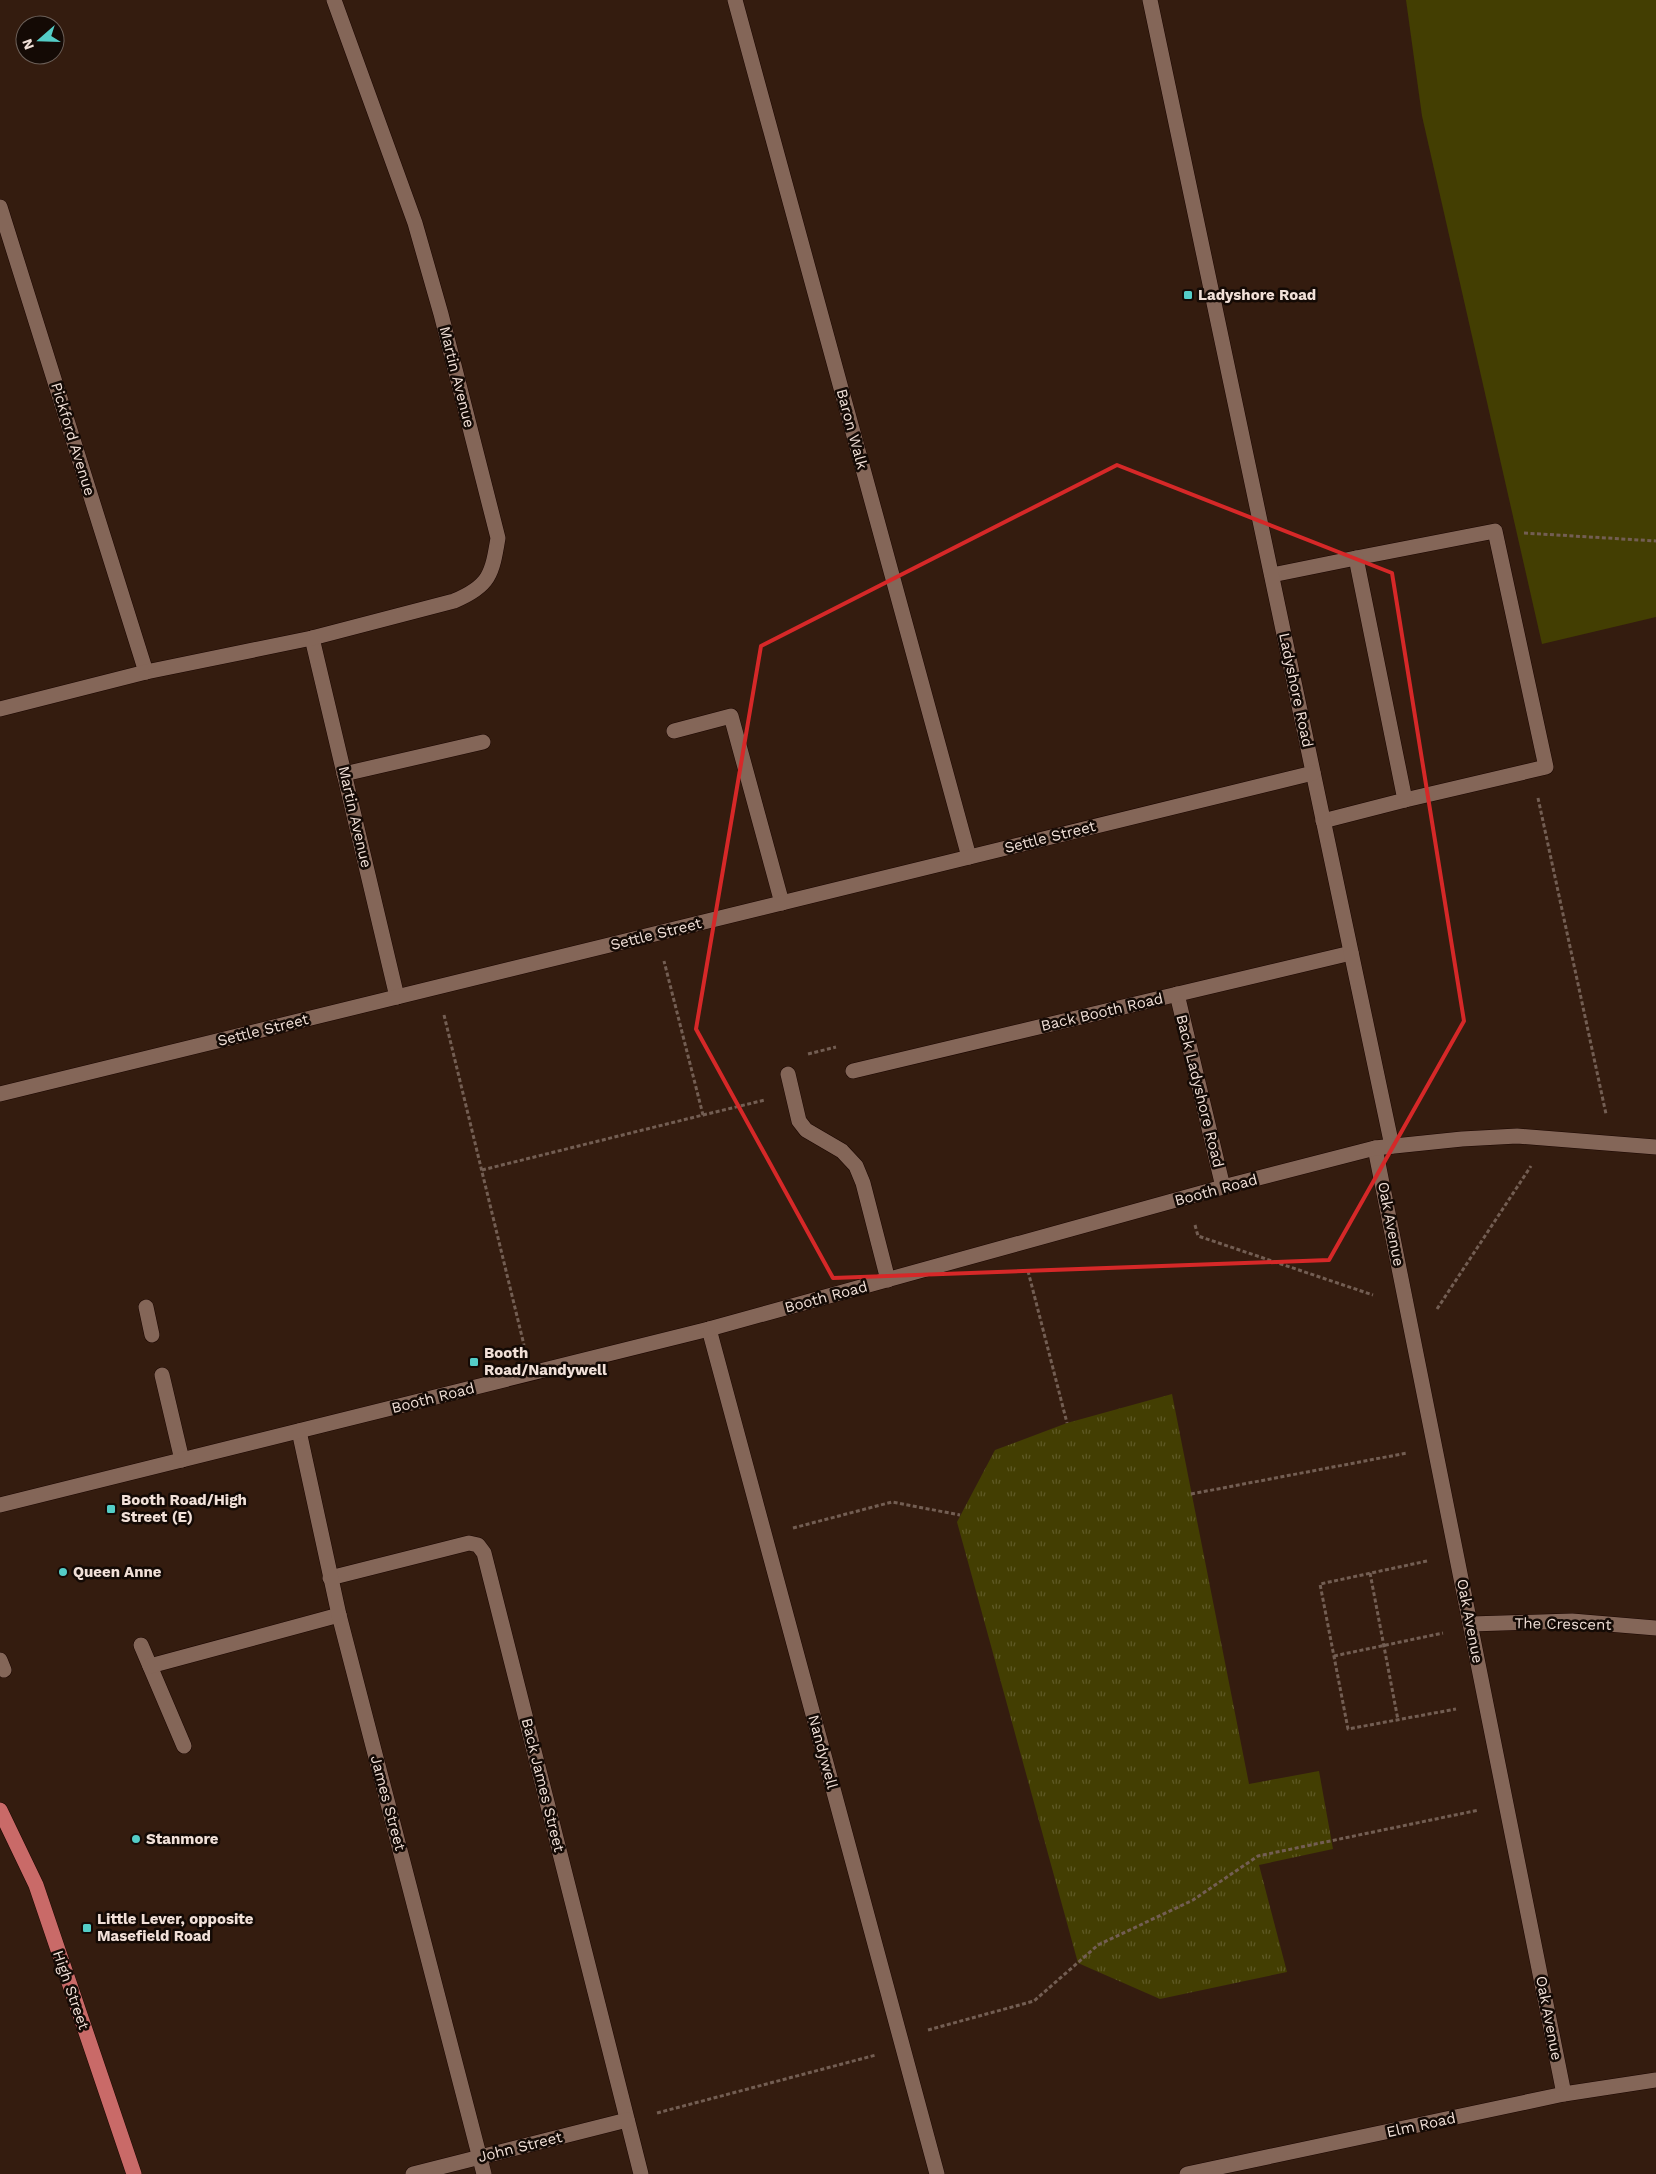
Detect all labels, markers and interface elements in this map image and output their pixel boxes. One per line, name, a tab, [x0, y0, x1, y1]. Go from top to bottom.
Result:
north arrow	[15, 15, 65, 65]
text: N	[18, 37, 37, 52]
place label: Ladyshore Road	[1198, 286, 1316, 304]
marker: Ladyshore Road	[1182, 289, 1194, 301]
street label: Martin Avenue	[436, 324, 478, 430]
street label: Pickford Avenue	[47, 380, 99, 498]
street label: Baron Walk	[833, 387, 872, 472]
street label: Ladyshore Road	[1275, 631, 1317, 749]
street label: Martin Avenue	[335, 764, 375, 870]
street label: Settle Street	[1003, 817, 1098, 857]
street label: Settle Street	[609, 914, 704, 954]
street label: Back Booth Road	[1039, 989, 1165, 1035]
street label: Settle Street	[216, 1010, 311, 1050]
street label: Back Ladyshore Road	[1172, 1013, 1228, 1169]
street label: Booth Road	[1173, 1170, 1259, 1210]
street label: Oak Avenue	[1374, 1180, 1408, 1268]
street label: Booth Road	[783, 1277, 869, 1317]
place label: Booth Road/Nandywell	[484, 1344, 607, 1379]
marker: Booth Road/Nandywell	[468, 1356, 480, 1368]
street label: Booth Road	[390, 1379, 476, 1417]
place label: Booth Road/High Street (E)	[121, 1491, 247, 1526]
marker: Booth Road/High Street (E)	[105, 1503, 117, 1515]
place label: Queen Anne	[73, 1563, 162, 1581]
marker: Queen Anne	[57, 1566, 69, 1578]
street label: Oak Avenue	[1453, 1577, 1487, 1665]
street label: The Crescent	[1514, 1614, 1612, 1634]
street label: Nandywell	[804, 1713, 842, 1791]
street label: Back James Street	[518, 1716, 569, 1855]
street label: James Street	[367, 1753, 410, 1853]
place label: Stanmore	[146, 1830, 219, 1848]
marker: Stanmore	[130, 1833, 142, 1845]
place label: Little Lever, opposite Masefield Road	[97, 1910, 254, 1945]
marker: Little Lever, opposite Masefield Road	[81, 1922, 93, 1934]
street label: High Street	[49, 1948, 93, 2033]
street label: Oak Avenue	[1532, 1974, 1566, 2062]
street label: Elm Road	[1385, 2109, 1457, 2141]
street label: John Street	[476, 2128, 565, 2166]

